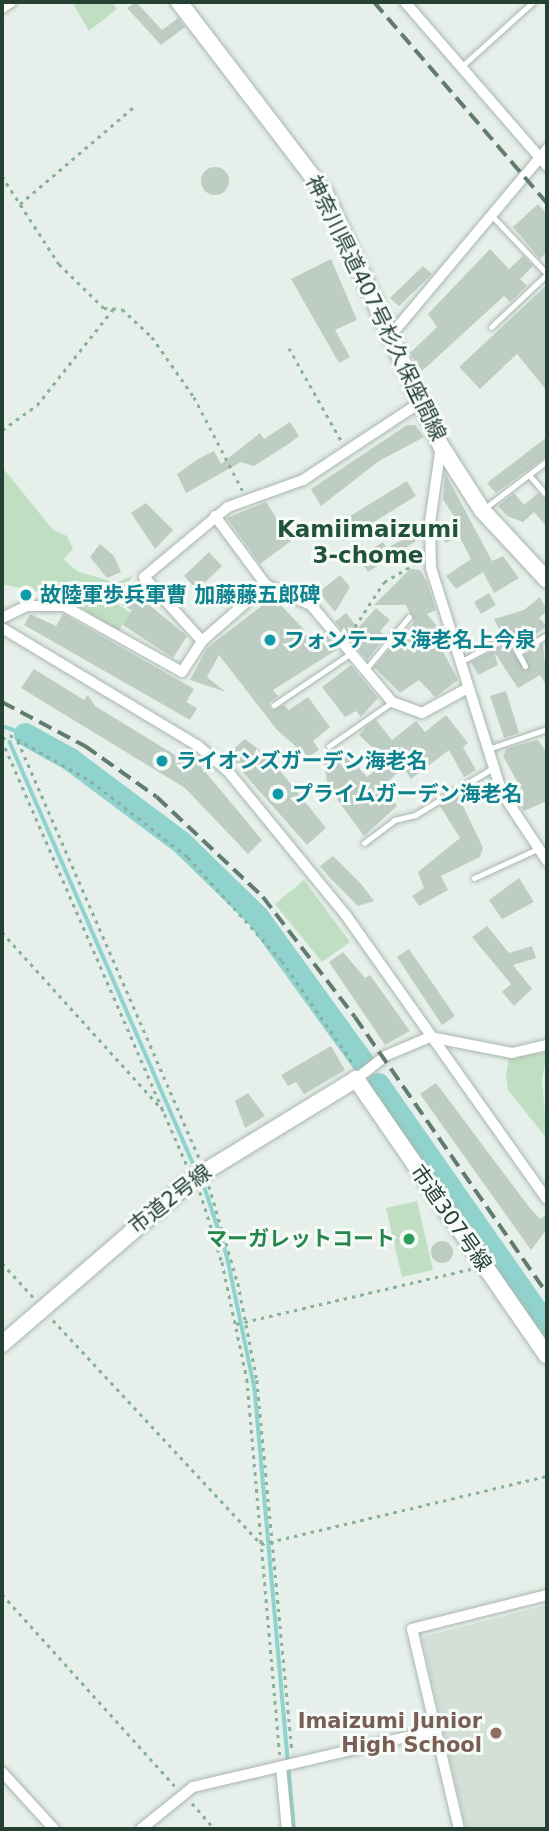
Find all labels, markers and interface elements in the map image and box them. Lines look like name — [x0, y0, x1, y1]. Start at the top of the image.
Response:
street label: 神奈川県道407号杉久保座間線 — [301, 171, 451, 445]
district label: Kamiimaizumi 3-chome — [277, 515, 459, 569]
place label: 故陸軍歩兵軍曹 加藤藤五郎碑 — [40, 582, 320, 608]
marker: 故陸軍歩兵軍曹 加藤藤五郎碑 — [18, 587, 34, 603]
place label: フォンテーヌ海老名上今泉 — [284, 627, 536, 653]
marker: フォンテーヌ海老名上今泉 — [262, 632, 278, 648]
place label: ライオンズガーデン海老名 — [176, 748, 428, 774]
marker: ライオンズガーデン海老名 — [154, 753, 170, 769]
place label: プライムガーデン海老名 — [292, 781, 523, 807]
marker: プライムガーデン海老名 — [270, 786, 286, 802]
street label: 市道2号線 — [124, 1159, 216, 1239]
street label: 市道307号線 — [405, 1160, 497, 1276]
place label: マーガレットコート — [206, 1226, 395, 1252]
marker: マーガレットコート — [401, 1231, 417, 1247]
place label: Imaizumi Junior High School — [298, 1708, 482, 1758]
marker: Imaizumi Junior High School — [488, 1725, 504, 1741]

